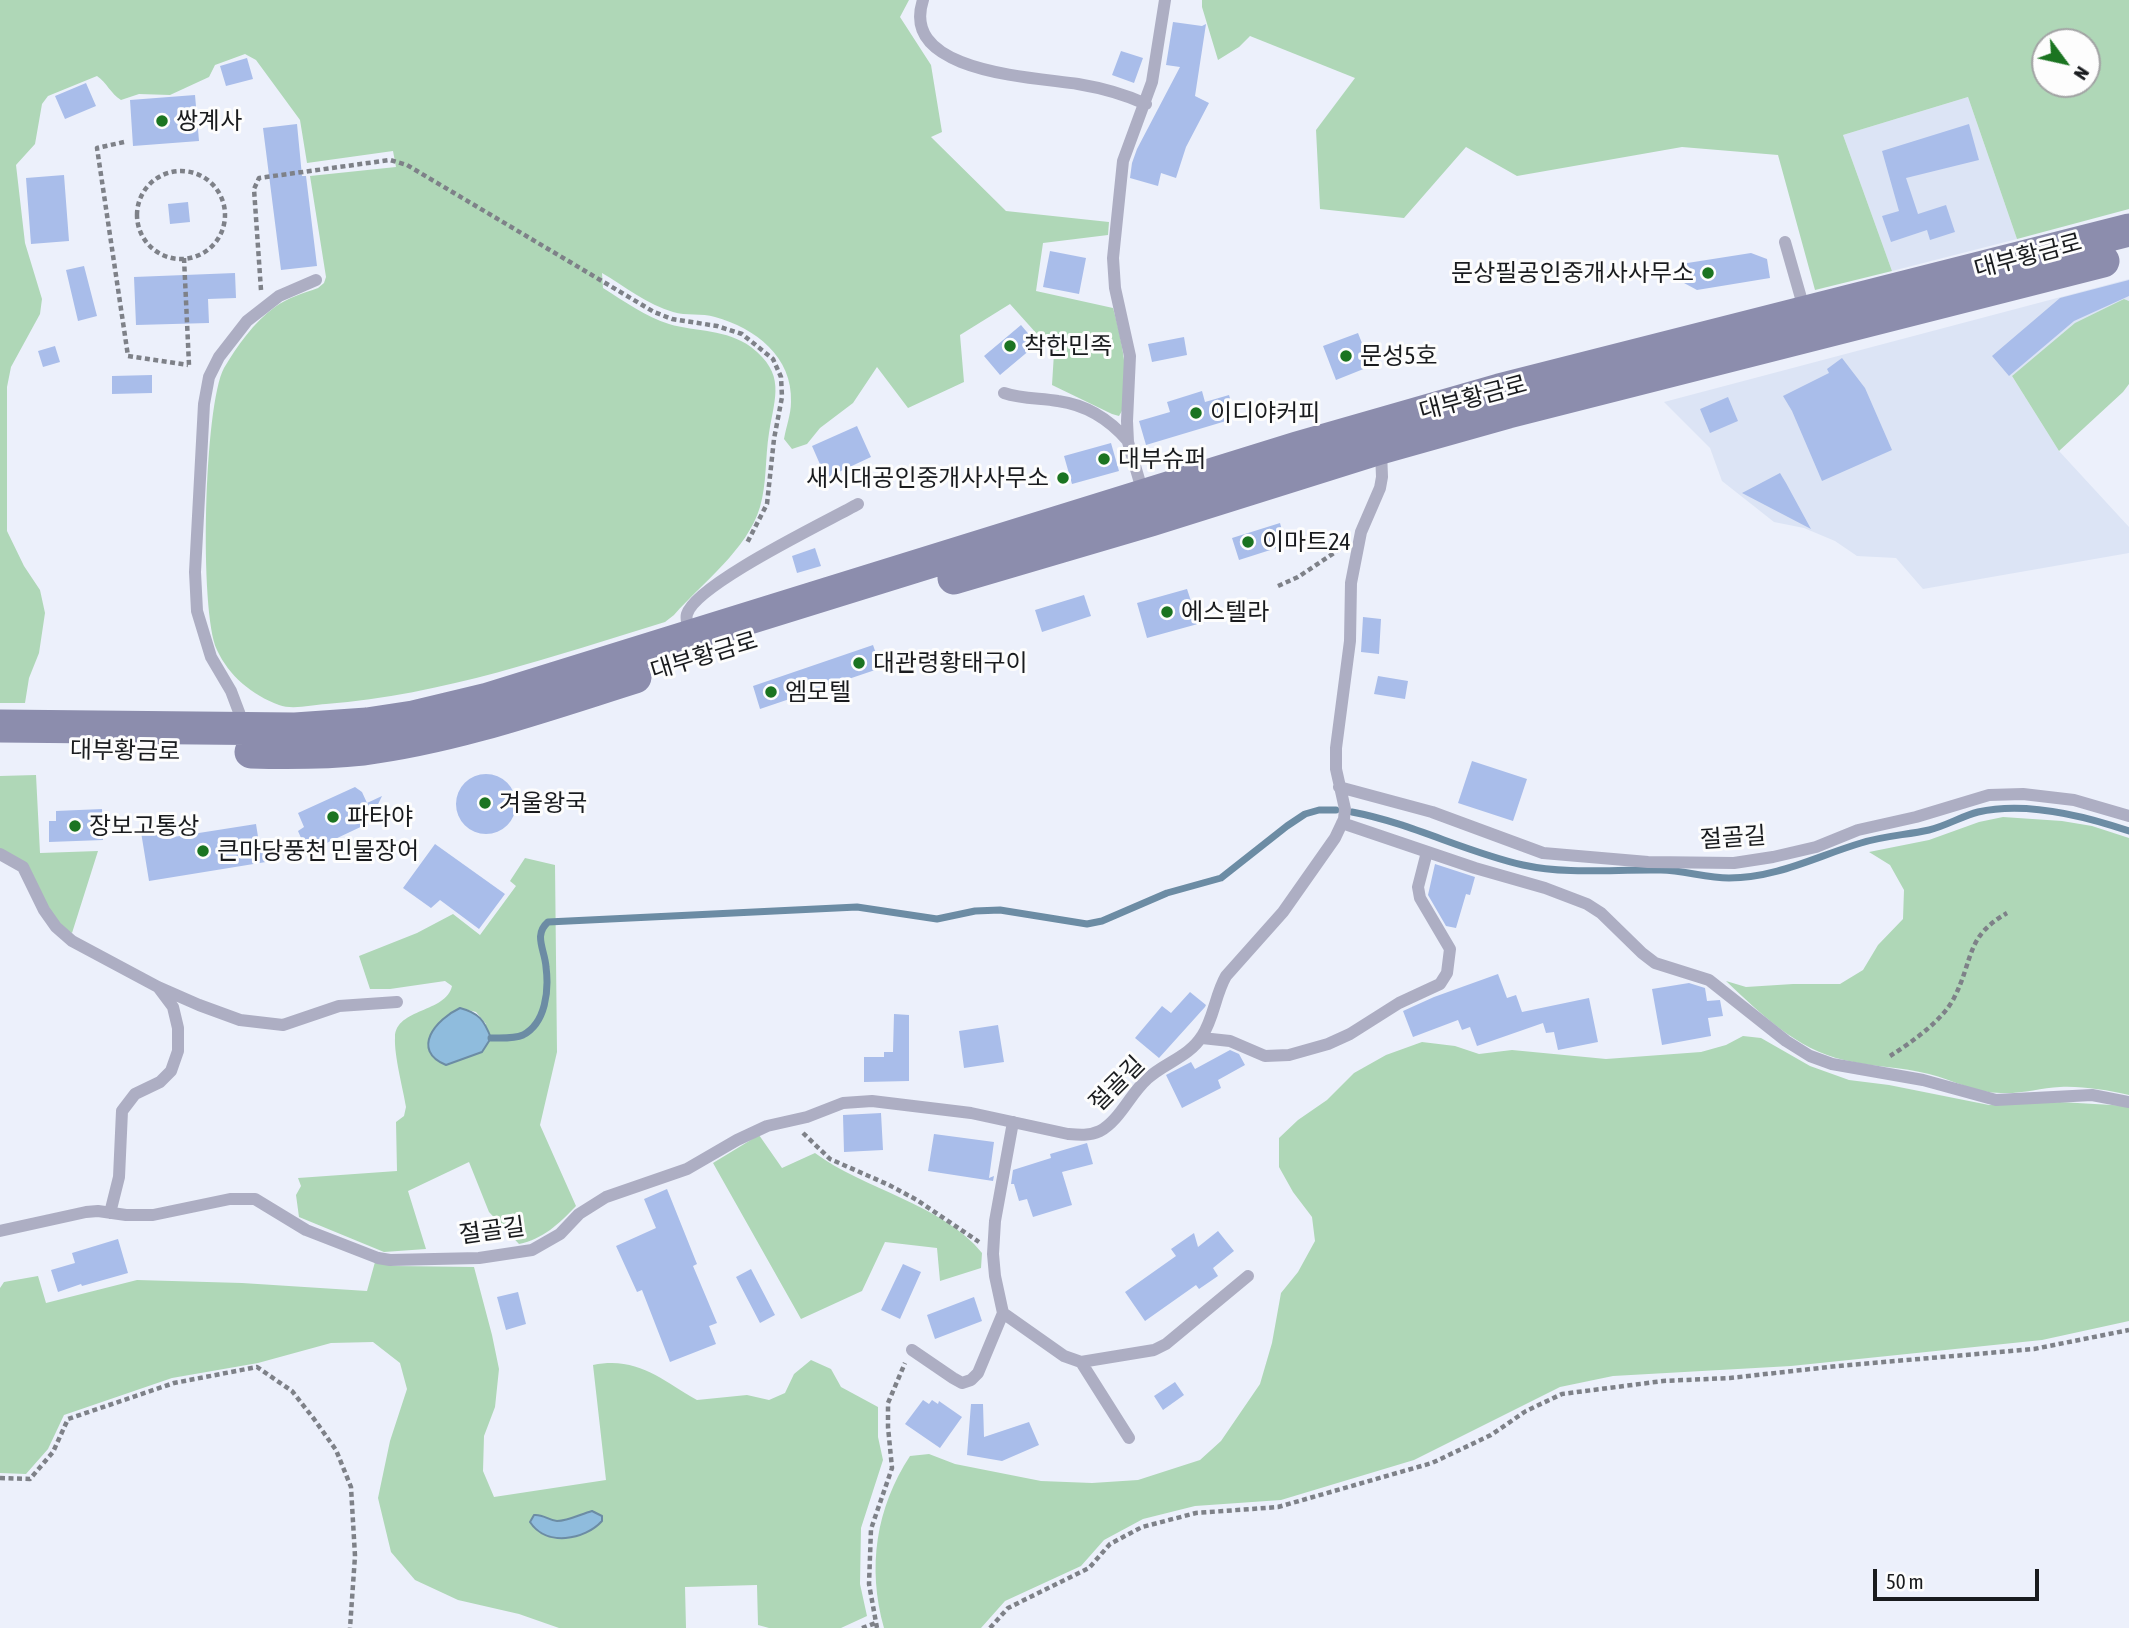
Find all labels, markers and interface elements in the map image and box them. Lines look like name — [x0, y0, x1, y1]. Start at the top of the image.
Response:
north arrow — [2031, 28, 2101, 98]
text: N — [2070, 63, 2094, 84]
place label: 쌍계사 — [176, 107, 242, 135]
marker: 쌍계사 — [154, 113, 170, 129]
street label: 대부황금로 — [1971, 228, 2085, 284]
place label: 문상필공인중개사사무소 — [1451, 259, 1694, 287]
marker: 문상필공인중개사사무소 — [1700, 265, 1716, 281]
place label: 착한민족 — [1024, 332, 1112, 360]
marker: 착한민족 — [1002, 338, 1018, 354]
place label: 문성5호 — [1360, 342, 1438, 370]
marker: 문성5호 — [1338, 348, 1354, 364]
street label: 대부황금로 — [1416, 370, 1530, 426]
place label: 이디야커피 — [1210, 399, 1320, 427]
marker: 이디야커피 — [1188, 405, 1204, 421]
place label: 대부슈퍼 — [1118, 445, 1206, 473]
marker: 대부슈퍼 — [1096, 451, 1112, 467]
place label: 새시대공인중개사사무소 — [806, 464, 1049, 492]
marker: 새시대공인중개사사무소 — [1055, 470, 1071, 486]
place label: 이마트24 — [1262, 528, 1351, 556]
marker: 이마트24 — [1240, 534, 1256, 550]
place label: 에스텔라 — [1181, 598, 1269, 626]
marker: 에스텔라 — [1159, 604, 1175, 620]
street label: 대부황금로 — [647, 626, 761, 686]
place label: 대관령황태구이 — [873, 649, 1028, 677]
marker: 대관령황태구이 — [851, 655, 867, 671]
place label: 엠모텔 — [785, 678, 851, 706]
marker: 엠모텔 — [763, 684, 779, 700]
street label: 대부황금로 — [70, 736, 180, 766]
place label: 겨울왕국 — [499, 789, 587, 817]
marker: 겨울왕국 — [477, 795, 493, 811]
place label: 파타야 — [347, 803, 413, 831]
marker: 파타야 — [325, 809, 341, 825]
place label: 장보고통상 — [89, 812, 199, 840]
marker: 장보고통상 — [67, 818, 83, 834]
street label: 절골길 — [1699, 821, 1767, 855]
place label: 큰마당풍천 민물장어 — [217, 837, 419, 865]
marker: 큰마당풍천 민물장어 — [195, 843, 211, 859]
street label: 절골길 — [1083, 1050, 1151, 1118]
street label: 절골길 — [457, 1212, 527, 1250]
scale bar — [1877, 1554, 2043, 1598]
text: 50 m — [1886, 1569, 1924, 1593]

